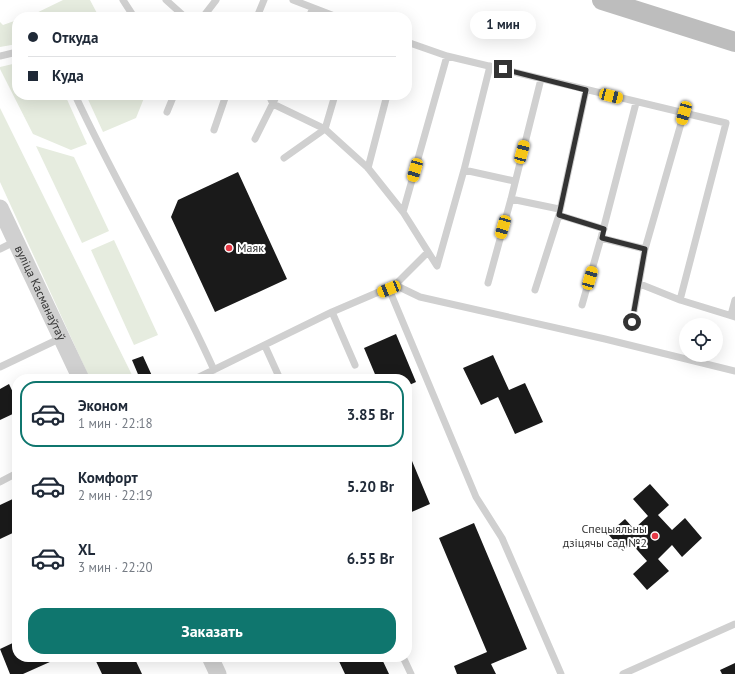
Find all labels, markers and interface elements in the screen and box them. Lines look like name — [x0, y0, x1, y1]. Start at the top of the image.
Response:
callout: 1 мин — [470, 11, 536, 39]
text: 1 мин — [486, 16, 520, 33]
text: Откуда — [52, 28, 98, 47]
route end — [494, 60, 512, 78]
text: Куда — [52, 66, 84, 85]
car — [598, 87, 624, 105]
car — [675, 100, 693, 126]
car — [513, 139, 531, 165]
car — [406, 157, 424, 183]
car — [494, 214, 512, 240]
place label: Маяк — [237, 240, 264, 255]
street label: вуліца Касманаўтаў — [12, 243, 70, 343]
marker: Маяк — [224, 243, 234, 253]
car — [581, 265, 599, 291]
car — [376, 279, 402, 299]
route start — [623, 313, 641, 331]
map controls — [679, 318, 723, 362]
button: locate — [679, 318, 723, 362]
icon: car — [30, 396, 66, 432]
text: Эконом — [78, 396, 128, 415]
text: 3.85 Br — [347, 405, 394, 424]
text: 1 мин · 22:18 — [78, 415, 153, 432]
icon: car — [30, 468, 66, 504]
text: Комфорт — [78, 468, 138, 487]
text: 5.20 Br — [347, 477, 394, 496]
text: 2 мин · 22:19 — [78, 487, 153, 504]
place label: Спецыяльны дзіцячы сад №2 — [563, 521, 647, 550]
marker: Спецыяльны дзіцячы сад №2 — [650, 531, 660, 541]
icon: car — [30, 540, 66, 576]
text: XL — [78, 540, 95, 559]
text: 6.55 Br — [347, 549, 394, 568]
text: 3 мин · 22:20 — [78, 559, 153, 576]
button: Заказать — [28, 608, 396, 654]

